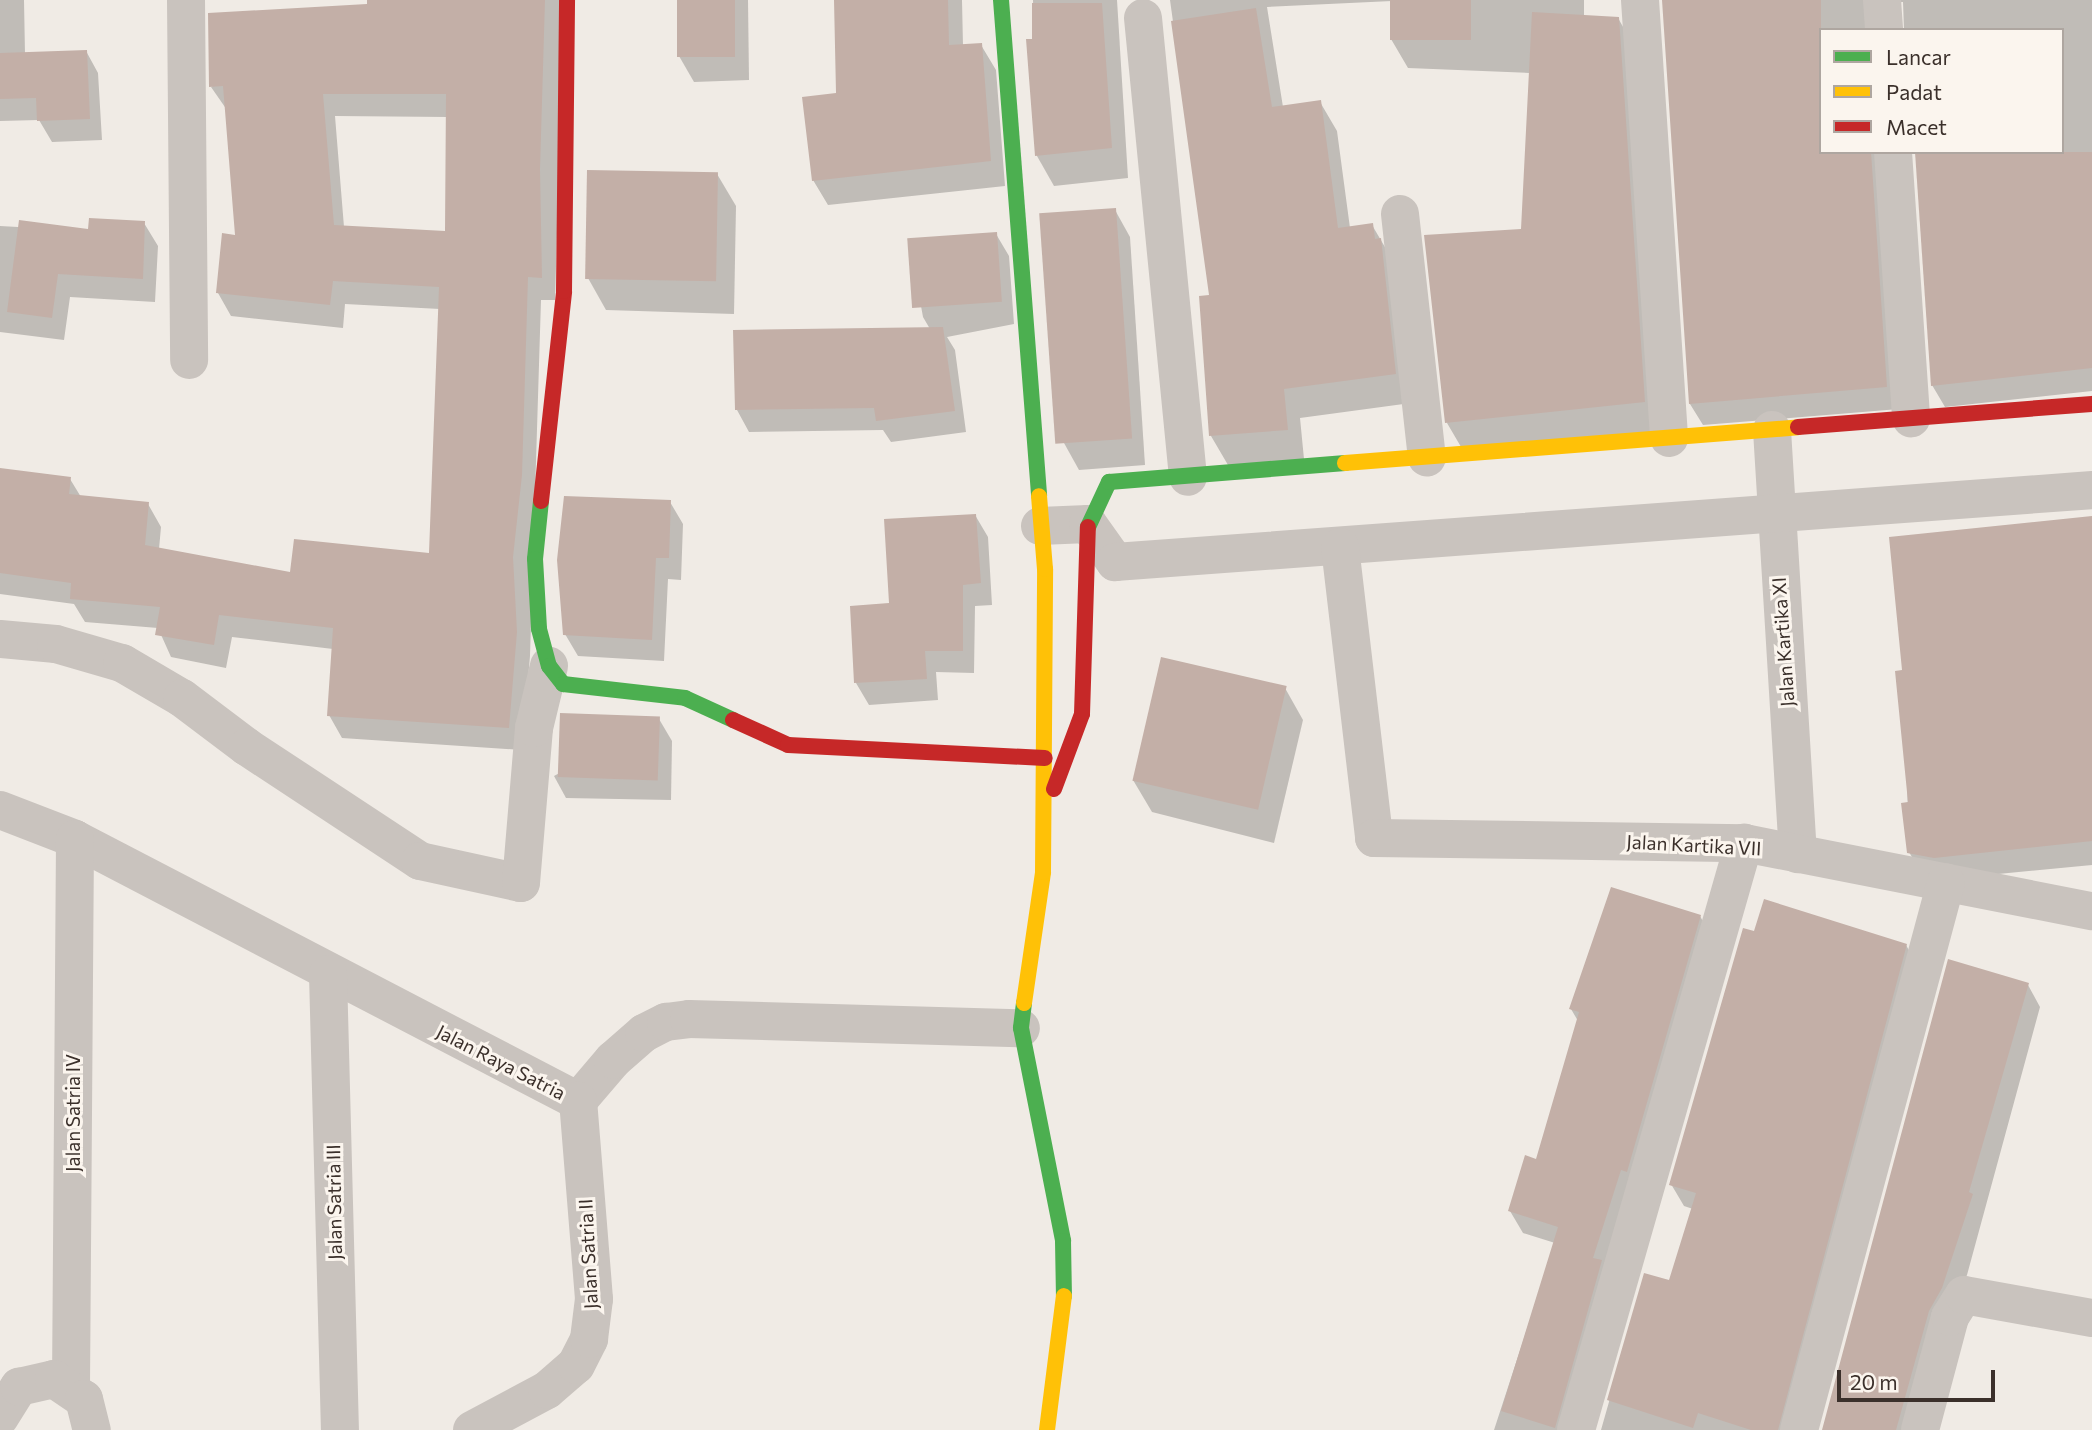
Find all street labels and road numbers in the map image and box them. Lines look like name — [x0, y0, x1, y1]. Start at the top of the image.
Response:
street label: Jalan Kartika XI — [1767, 576, 1799, 708]
street label: Jalan Kartika VII — [1626, 830, 1762, 860]
street label: Jalan Raya Satria — [433, 1020, 569, 1104]
street label: Jalan Satria IV — [62, 1054, 84, 1172]
street label: Jalan Satria III — [322, 1144, 346, 1260]
street label: Jalan Satria II — [574, 1198, 602, 1310]

